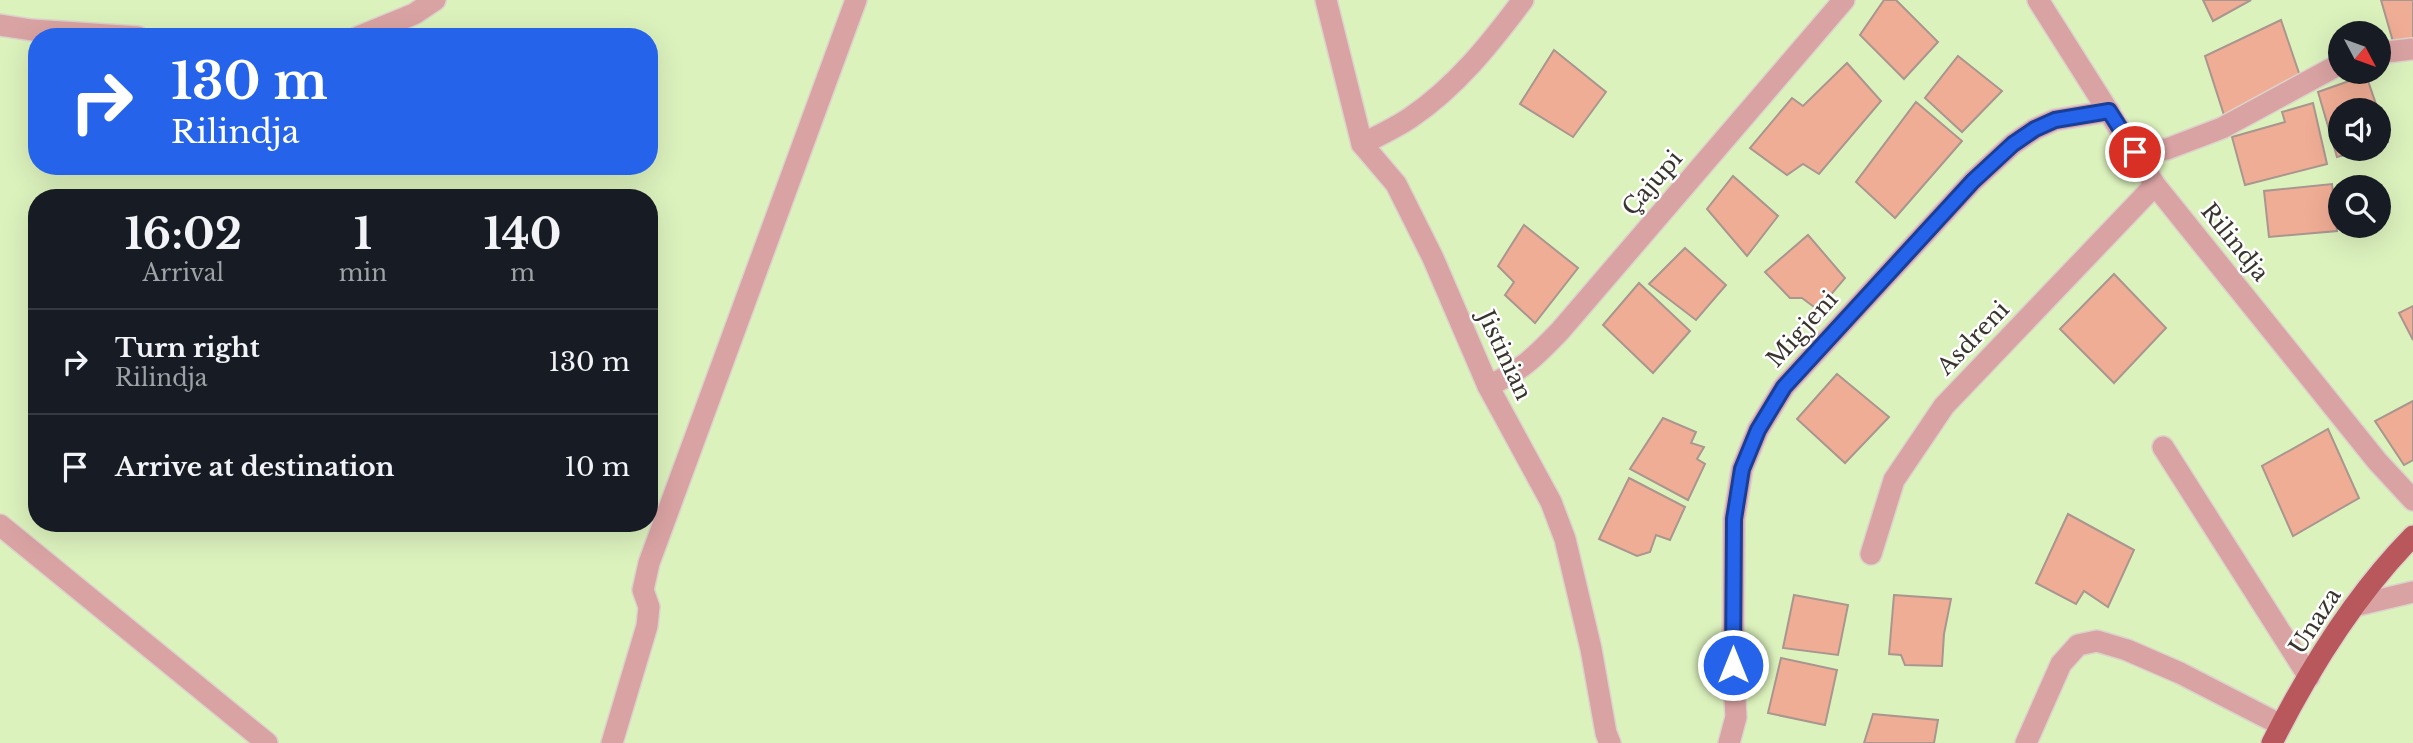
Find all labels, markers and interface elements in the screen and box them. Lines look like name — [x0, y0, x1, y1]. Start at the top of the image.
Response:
north arrow — [2328, 21, 2390, 84]
map controls — [2328, 21, 2391, 238]
text: 130 m — [171, 51, 328, 112]
icon: right — [56, 56, 147, 147]
button: sound — [2328, 98, 2391, 161]
text: Rilindja — [171, 112, 300, 152]
pin — [2105, 122, 2165, 182]
icon: arrive — [2116, 133, 2154, 171]
street label: Çajupi — [1616, 145, 1688, 221]
button: search — [2328, 175, 2391, 238]
street label: Rilindja — [2195, 197, 2275, 287]
text: 16:02 — [125, 208, 242, 260]
text: 1 — [354, 208, 372, 260]
text: 140 — [484, 208, 561, 260]
text: Arrival — [143, 259, 224, 287]
text: min — [339, 259, 387, 287]
text: m — [510, 259, 535, 287]
street label: Migjeni — [1761, 285, 1844, 373]
street label: Asdreni — [1931, 295, 2015, 381]
street label: Jistinian — [1471, 303, 1538, 405]
text: Turn right — [115, 332, 260, 364]
icon: right — [56, 343, 94, 381]
text: 130 m — [548, 346, 630, 378]
text: Rilindja — [115, 364, 207, 392]
icon: arrive — [56, 448, 94, 486]
text: Arrive at destination — [115, 451, 395, 483]
text: 10 m — [564, 451, 630, 483]
street label: Unaza — [2283, 582, 2347, 659]
position arrow — [1696, 628, 1770, 702]

